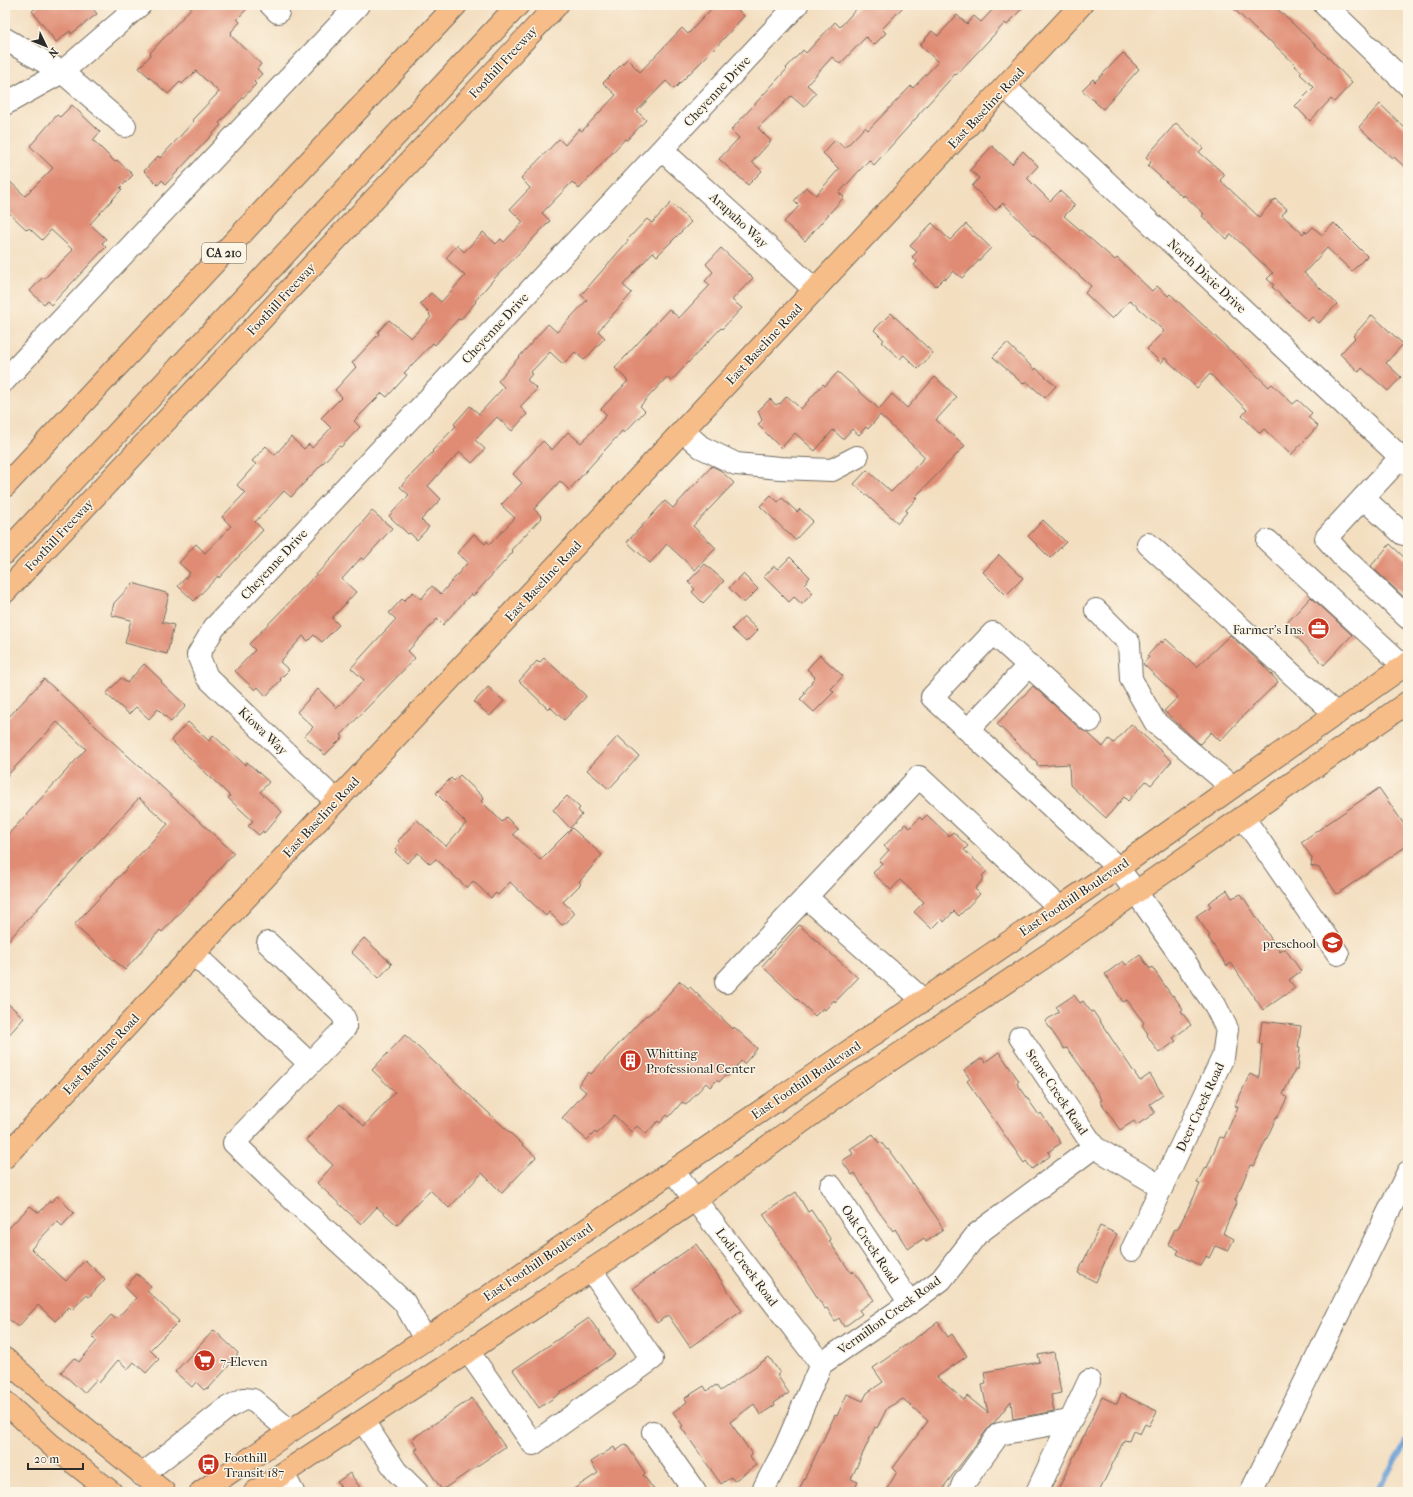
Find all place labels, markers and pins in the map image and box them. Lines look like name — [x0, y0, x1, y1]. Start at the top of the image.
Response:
office icon: Farmer's Ins. — [1306, 616, 1332, 642]
place label: Farmer's Ins. — [1233, 622, 1304, 637]
school or university icon: preschool — [1319, 930, 1345, 956]
place label: preschool — [1262, 936, 1316, 951]
place label: Whitting Professional Center — [645, 1046, 756, 1076]
building icon: Whitting Professional Center — [618, 1047, 644, 1073]
supermarket icon: 7-Eleven — [191, 1348, 217, 1374]
place label: 7-Eleven — [220, 1354, 268, 1369]
place label: Foothill Transit 187 — [224, 1450, 284, 1480]
bus stop icon: Foothill Transit 187 — [195, 1451, 221, 1477]

